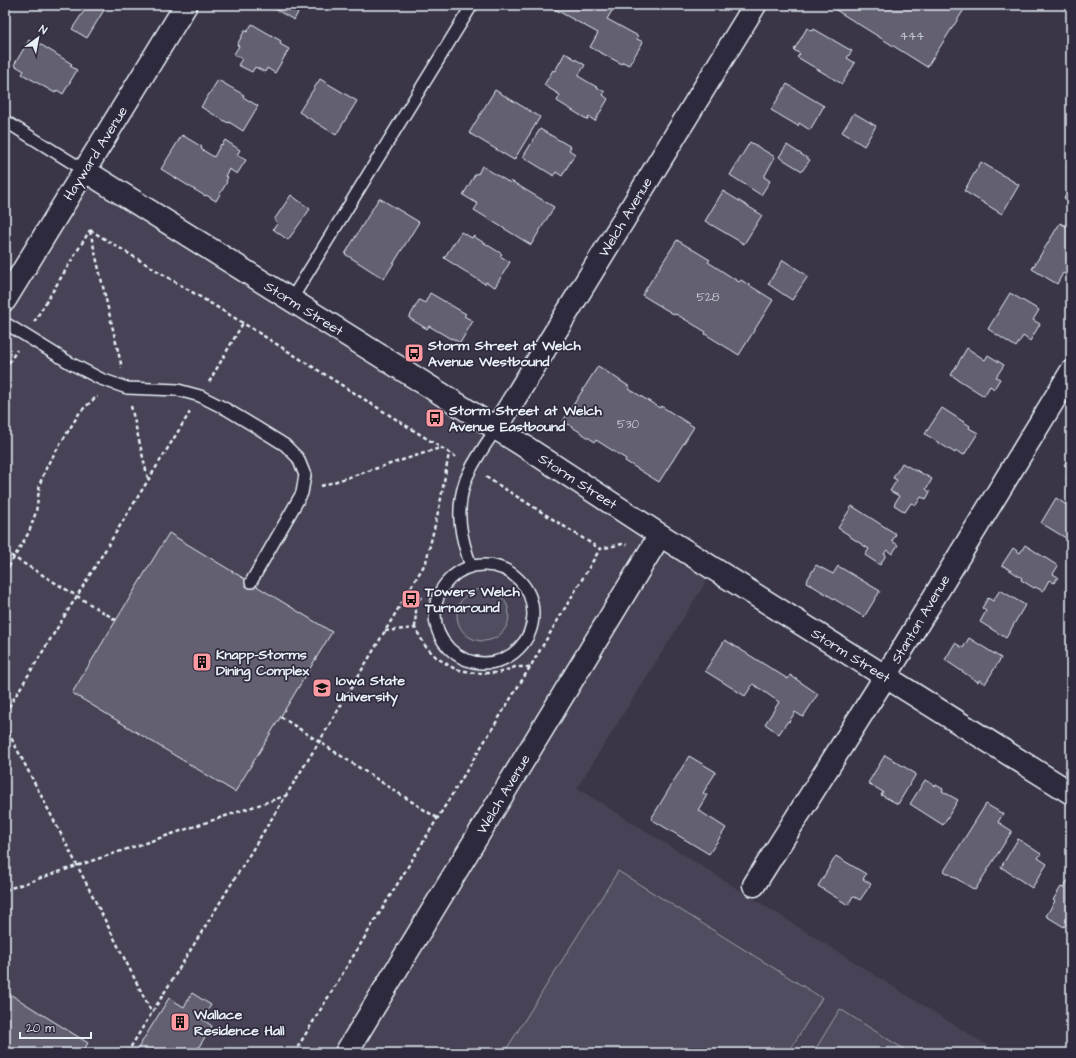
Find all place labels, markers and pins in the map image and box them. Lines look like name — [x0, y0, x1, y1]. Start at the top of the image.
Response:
place label: Storm Street at Welch Avenue Westbound — [427, 336, 582, 372]
bus stop icon: Storm Street at Welch Avenue Westbound — [403, 342, 425, 364]
place label: Storm Street at Welch Avenue Eastbound — [448, 401, 603, 437]
bus stop icon: Storm Street at Welch Avenue Eastbound — [424, 407, 446, 429]
place label: Towers Welch Turnaround — [424, 582, 521, 618]
bus stop icon: Towers Welch Turnaround — [400, 588, 422, 610]
place label: Knapp-Storms Dining Complex — [216, 645, 309, 682]
building icon: Knapp-Storms Dining Complex — [191, 651, 213, 673]
place label: Iowa State University — [336, 671, 405, 707]
school or university icon: Iowa State University — [311, 677, 333, 699]
place label: Wallace Residence Hall — [193, 1005, 285, 1041]
building icon: Wallace Residence Hall — [169, 1011, 191, 1033]

